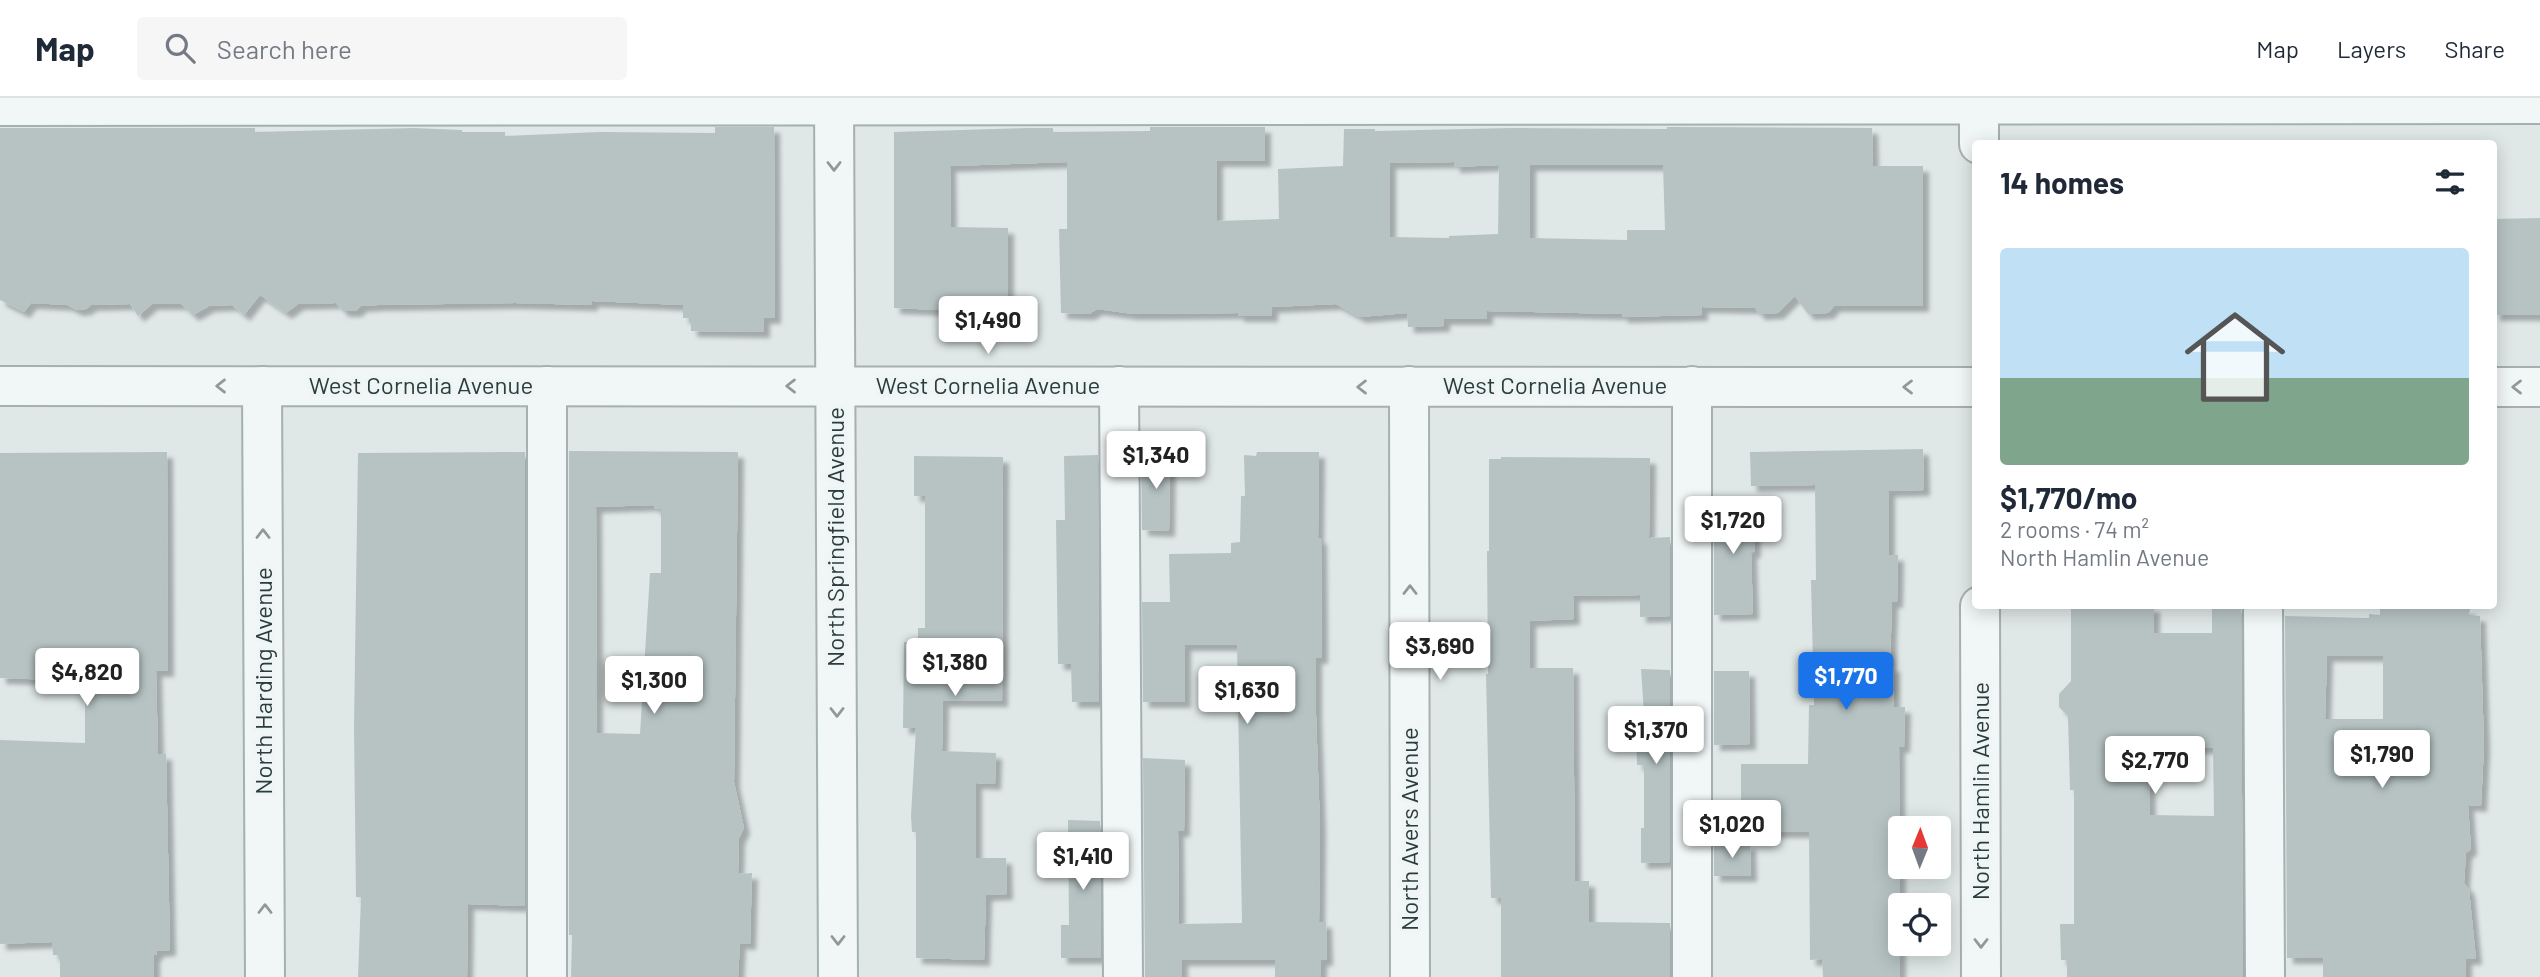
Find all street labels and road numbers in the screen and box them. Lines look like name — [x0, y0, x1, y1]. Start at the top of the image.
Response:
street label: West Cornelia Avenue — [309, 370, 533, 399]
street label: West Cornelia Avenue — [876, 370, 1100, 399]
street label: West Cornelia Avenue — [1443, 370, 1667, 399]
street label: North Springfield Avenue — [820, 407, 849, 667]
street label: North Harding Avenue — [248, 567, 277, 795]
street label: North Hamlin Avenue — [1965, 682, 1994, 900]
street label: North Avers Avenue — [1394, 727, 1423, 931]

